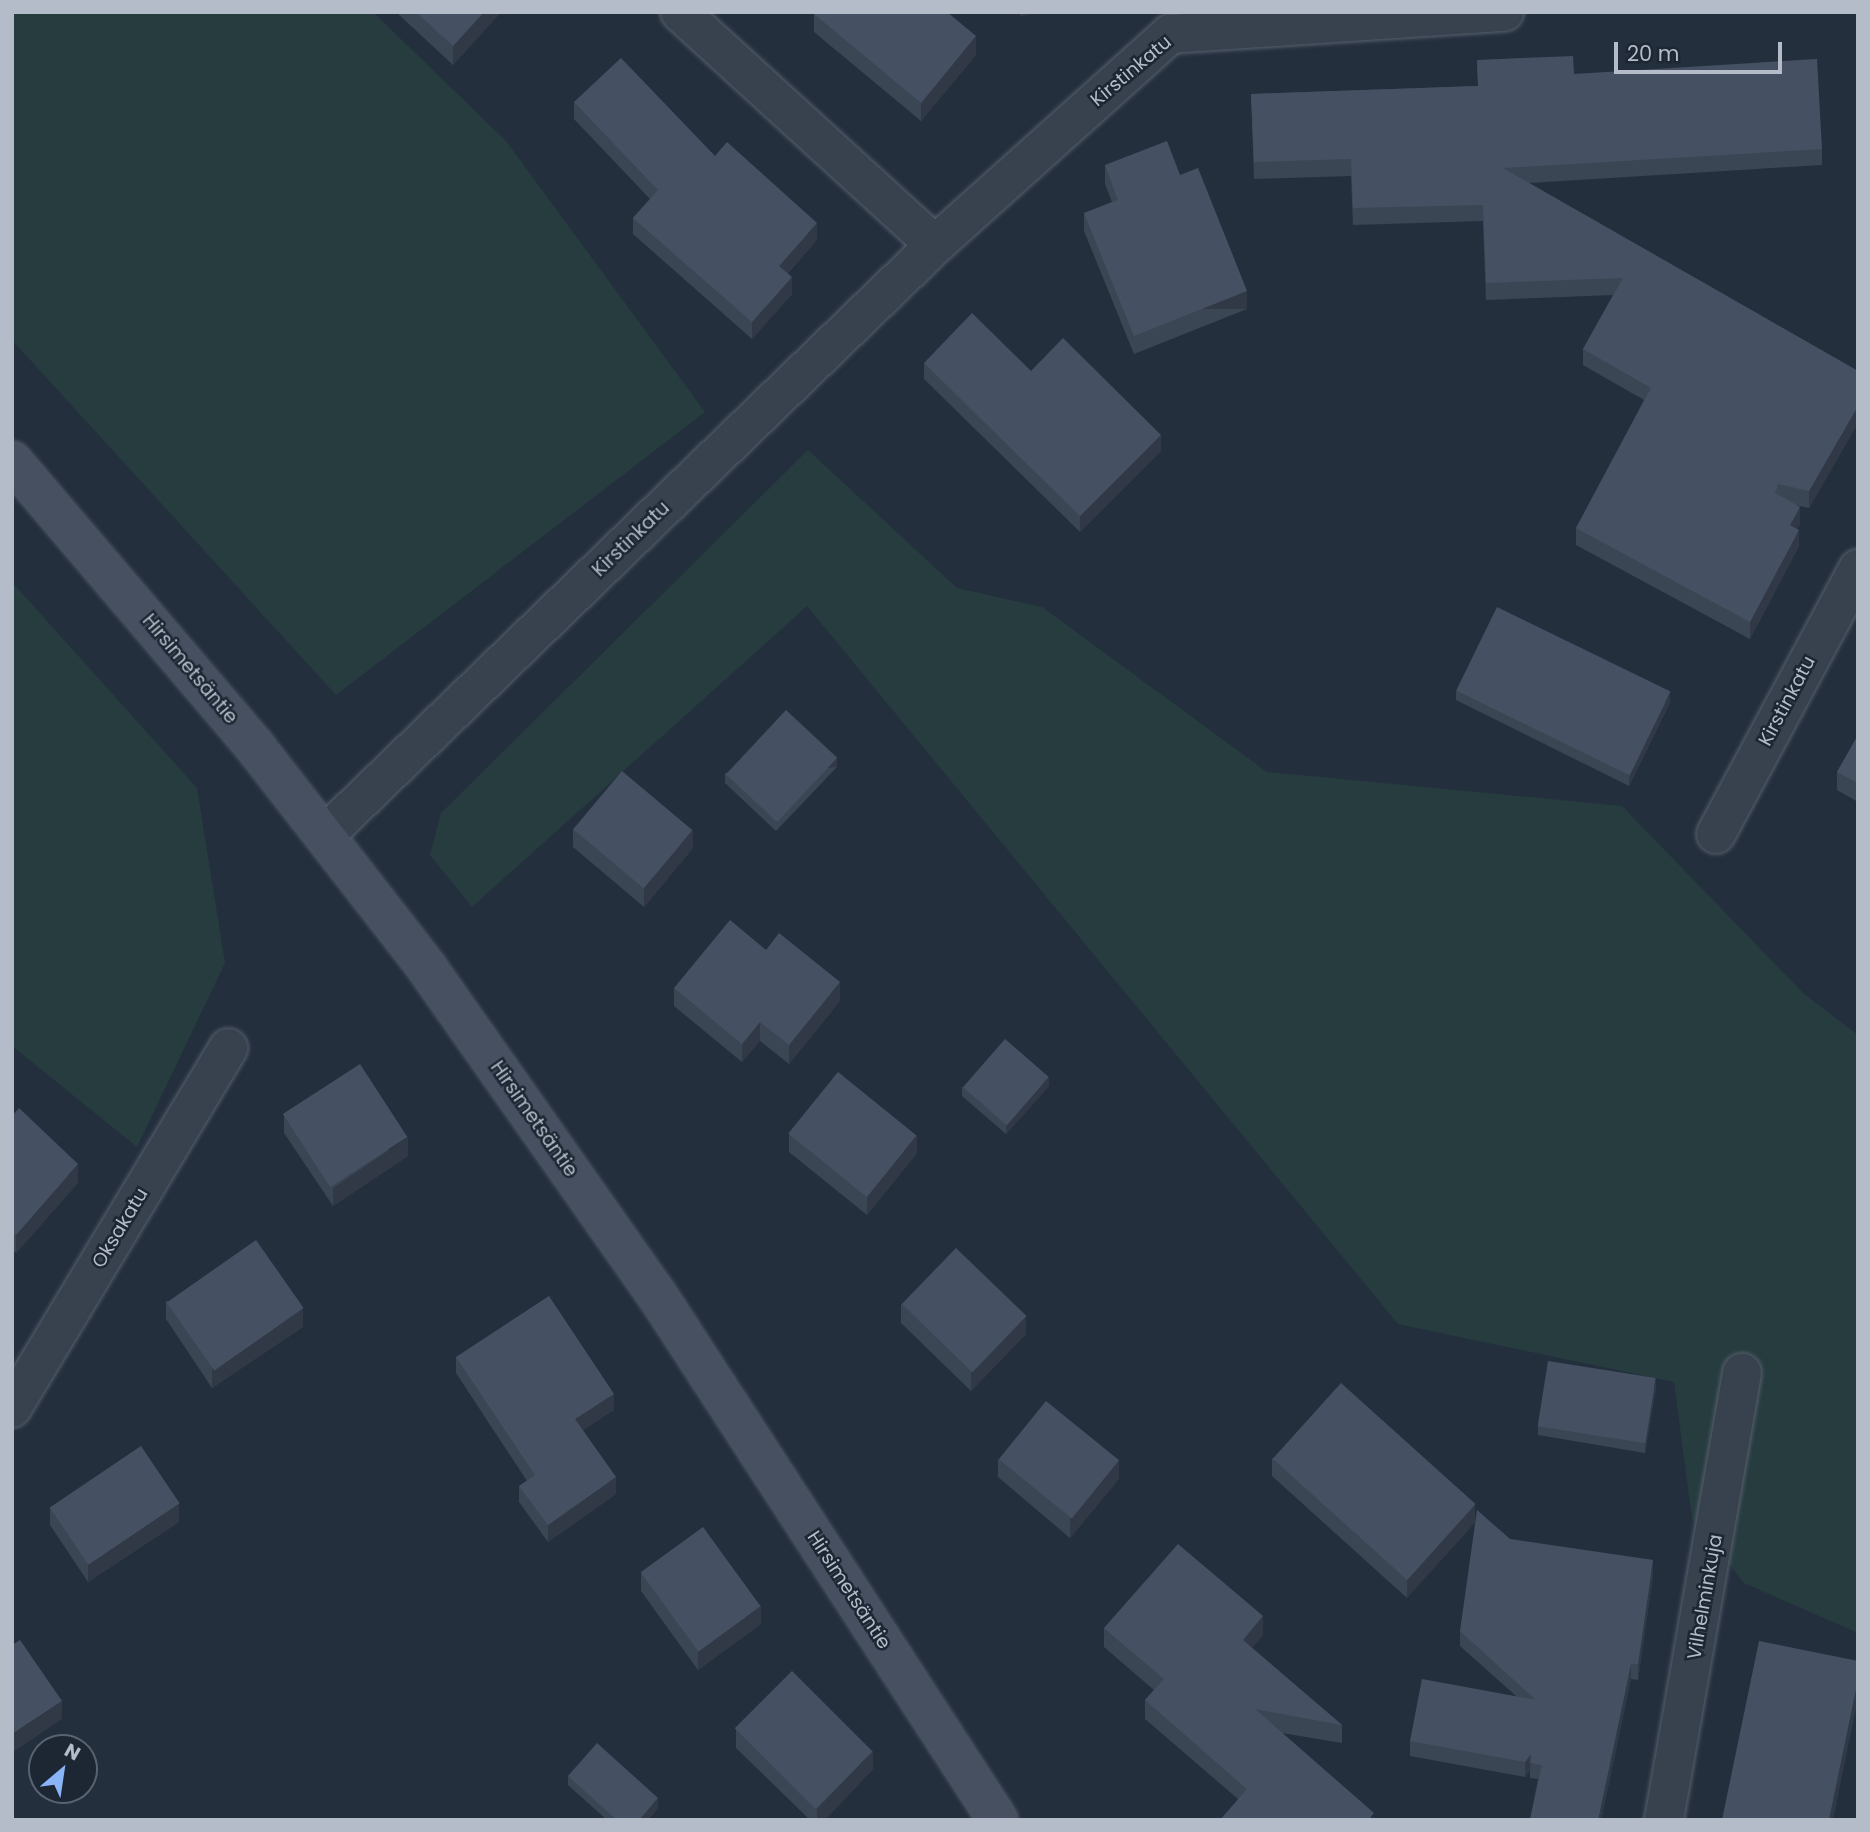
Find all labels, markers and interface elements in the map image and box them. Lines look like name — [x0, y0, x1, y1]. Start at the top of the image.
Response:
scale bar — [1618, 28, 1786, 72]
street label: Kirstinkatu — [1086, 31, 1176, 111]
text: 20 m — [1627, 39, 1680, 68]
street label: Kirstinkatu — [588, 497, 674, 581]
street label: Hirsimetsäntie — [138, 610, 242, 728]
street label: Kirstinkatu — [1754, 652, 1820, 750]
street label: Hirsimetsäntie — [486, 1057, 582, 1181]
street label: Oksakatu — [87, 1184, 153, 1272]
street label: Hirsimetsäntie — [802, 1527, 896, 1653]
street label: Vilhelminkuja — [1683, 1533, 1727, 1661]
north arrow — [28, 1734, 98, 1804]
text: N — [60, 1737, 85, 1767]

